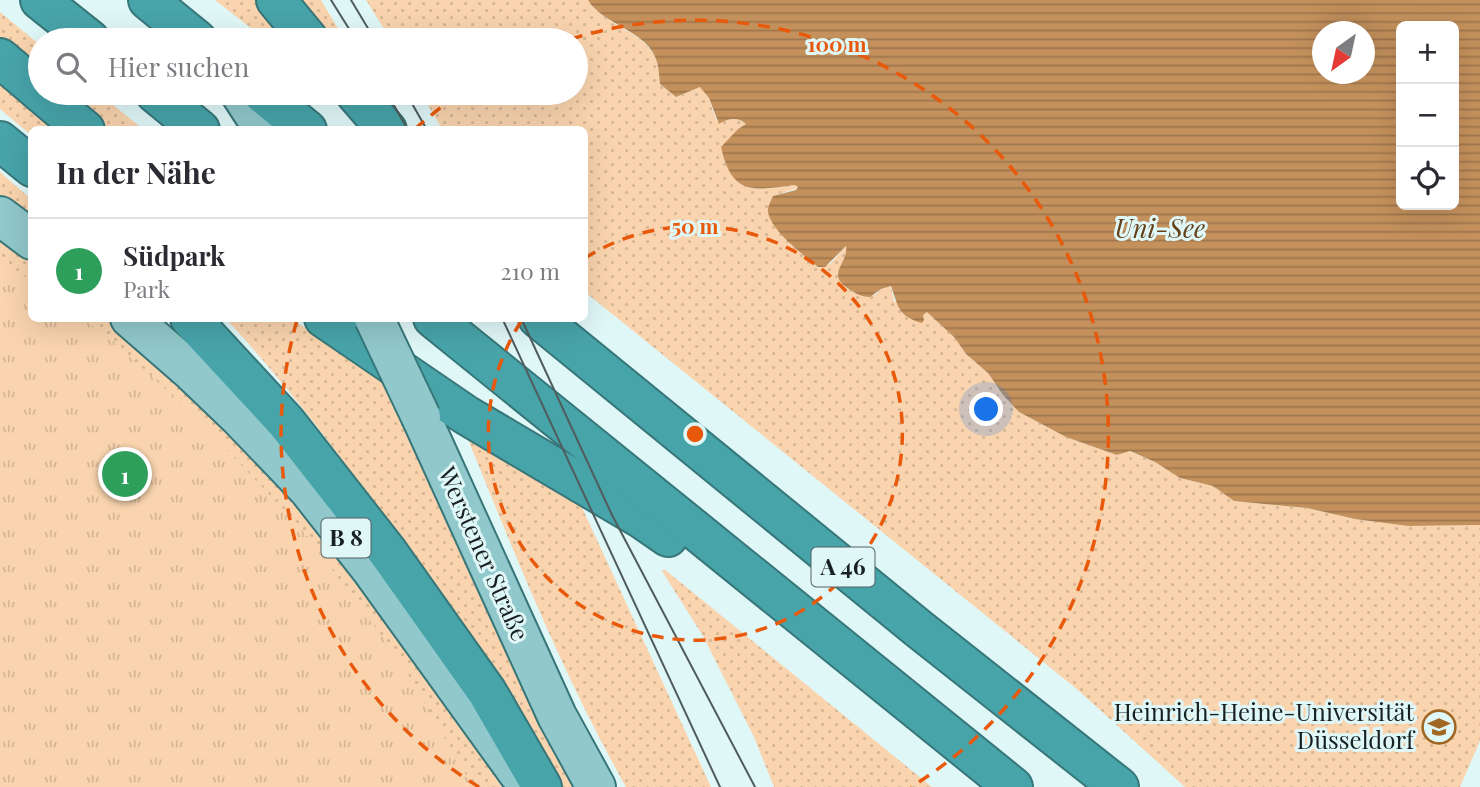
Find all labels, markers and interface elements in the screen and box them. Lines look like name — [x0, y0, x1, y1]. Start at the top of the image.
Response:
north arrow — [1312, 21, 1375, 84]
map controls — [1396, 21, 1459, 210]
button: + — [1396, 21, 1459, 84]
search box — [28, 28, 588, 105]
text: 100 m — [807, 29, 867, 57]
icon: search — [52, 48, 90, 86]
text: Hier suchen — [108, 49, 249, 84]
button: − — [1396, 84, 1459, 147]
button: locate — [1396, 147, 1459, 210]
text: In der Nähe — [56, 152, 216, 192]
water label: Uni-See — [1115, 210, 1205, 245]
text: 50 m — [671, 211, 719, 239]
text: Südpark — [123, 238, 225, 273]
text: 1 — [75, 255, 83, 286]
text: 210 m — [501, 255, 560, 286]
text: Park — [123, 273, 170, 304]
your location — [969, 392, 1003, 426]
centre of rings — [683, 422, 707, 446]
pin: 1 — [102, 448, 148, 500]
street label: Werstener Straße — [432, 460, 538, 645]
road number: B 8 — [322, 518, 370, 558]
road number: A 46 — [812, 548, 874, 586]
place label: Heinrich-Heine-Universität Düsseldorf — [1114, 695, 1416, 755]
school or university icon: Heinrich-Heine-Universität Düsseldorf — [1420, 708, 1458, 746]

